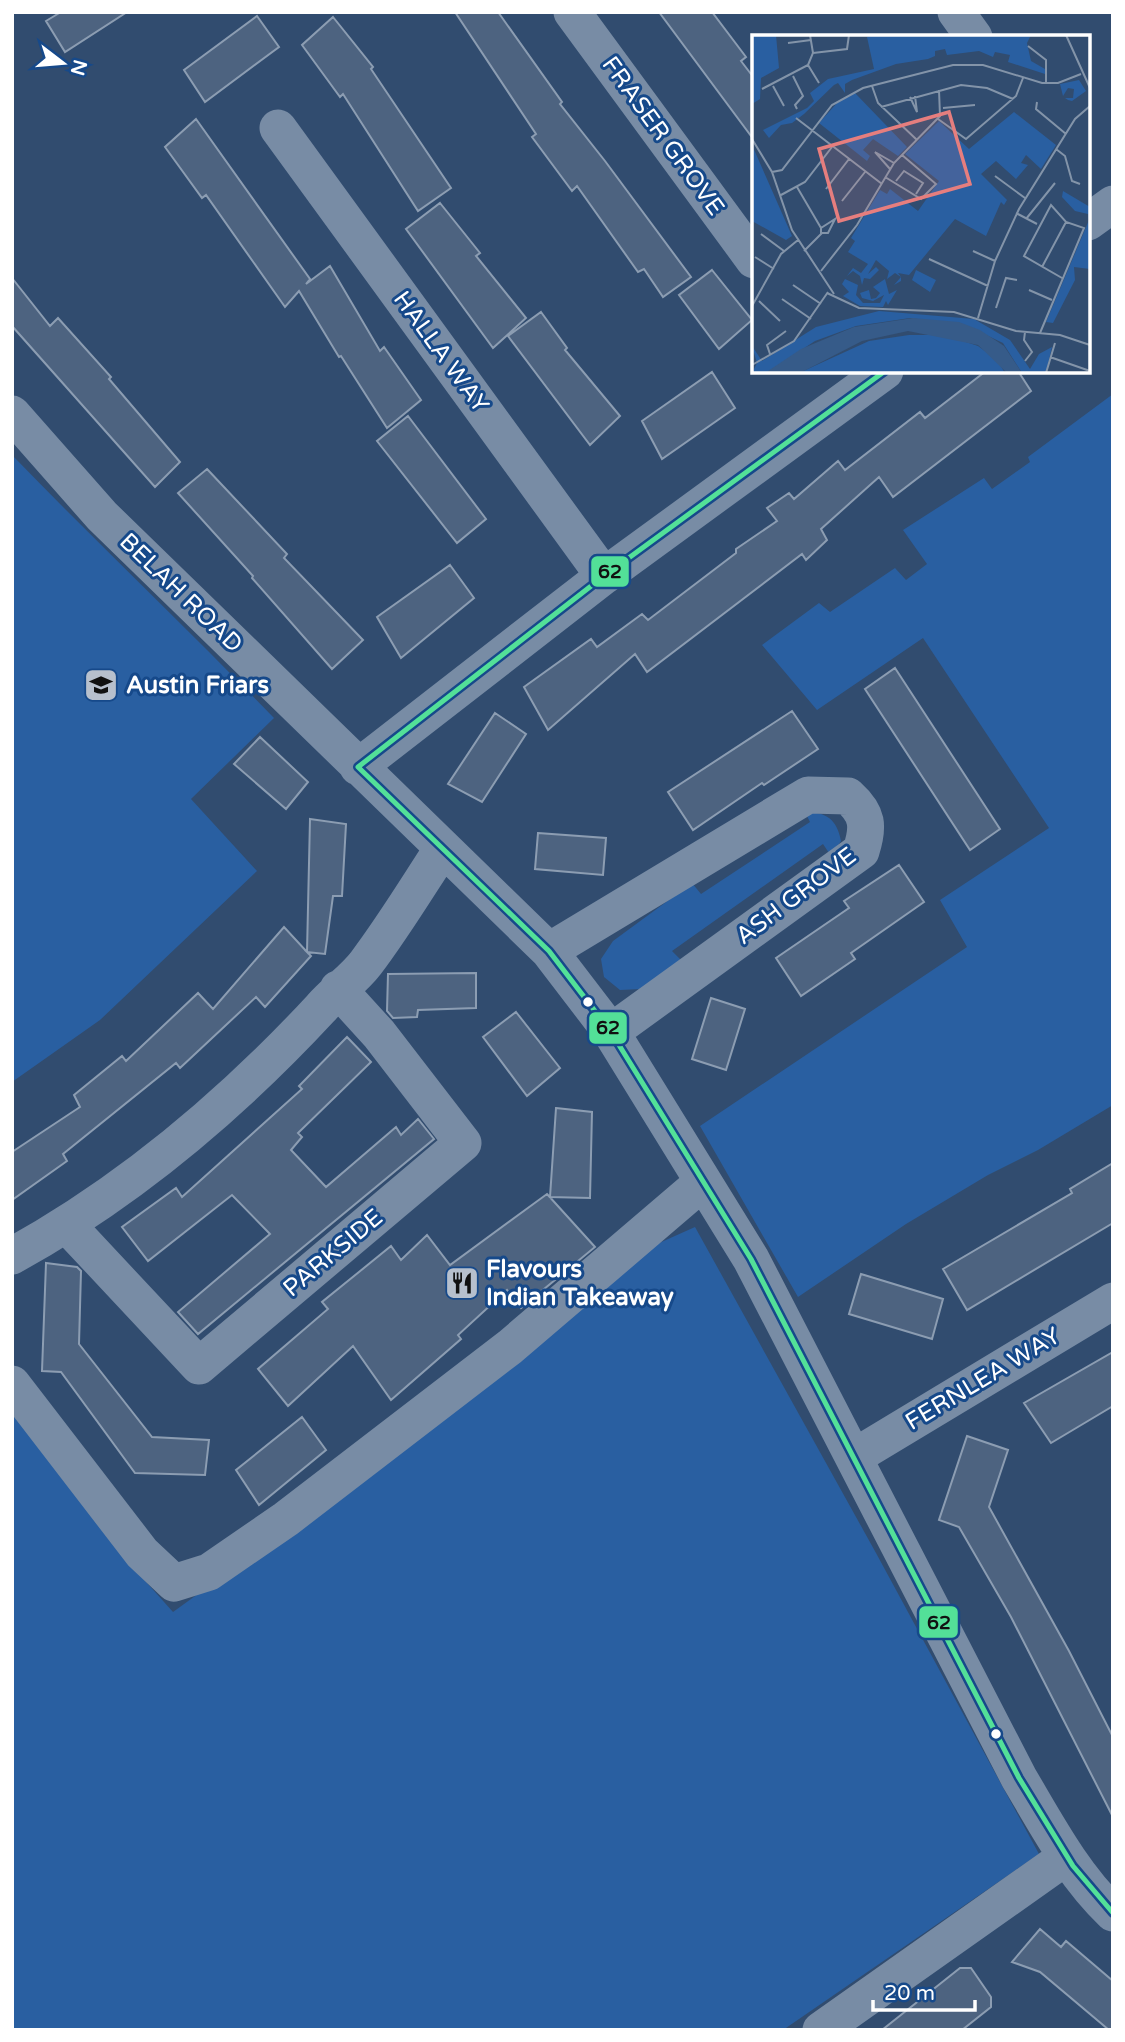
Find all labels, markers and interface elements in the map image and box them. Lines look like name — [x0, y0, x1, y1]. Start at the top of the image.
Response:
north arrow — [28, 28, 98, 98]
inset map — [752, 35, 1090, 373]
street label: FRASER GROVE — [596, 51, 730, 221]
text: N — [66, 57, 91, 78]
street label: HALLA WAY — [387, 285, 495, 419]
street label: BELAH ROAD — [113, 527, 249, 659]
line badge: 62 — [590, 555, 630, 588]
text: 62 — [598, 561, 622, 583]
school or university icon: Austin Friars — [82, 666, 120, 704]
place label: Austin Friars — [126, 671, 269, 700]
street label: ASH GROVE — [730, 841, 862, 951]
unlabelled marker — [581, 995, 595, 1009]
line badge: 62 — [588, 1011, 628, 1045]
text: 62 — [596, 1017, 620, 1039]
street label: PARKSIDE — [277, 1203, 389, 1303]
place label: Flavours Indian Takeaway — [486, 1255, 674, 1312]
restaurant icon: Flavours Indian Takeaway — [443, 1264, 481, 1302]
street label: FERNLEA WAY — [900, 1321, 1066, 1437]
line badge: 62 — [918, 1605, 959, 1639]
text: 62 — [927, 1612, 951, 1634]
unlabelled marker — [989, 1727, 1003, 1741]
scale bar — [873, 1968, 974, 2012]
text: 20 m — [884, 1981, 935, 2006]

